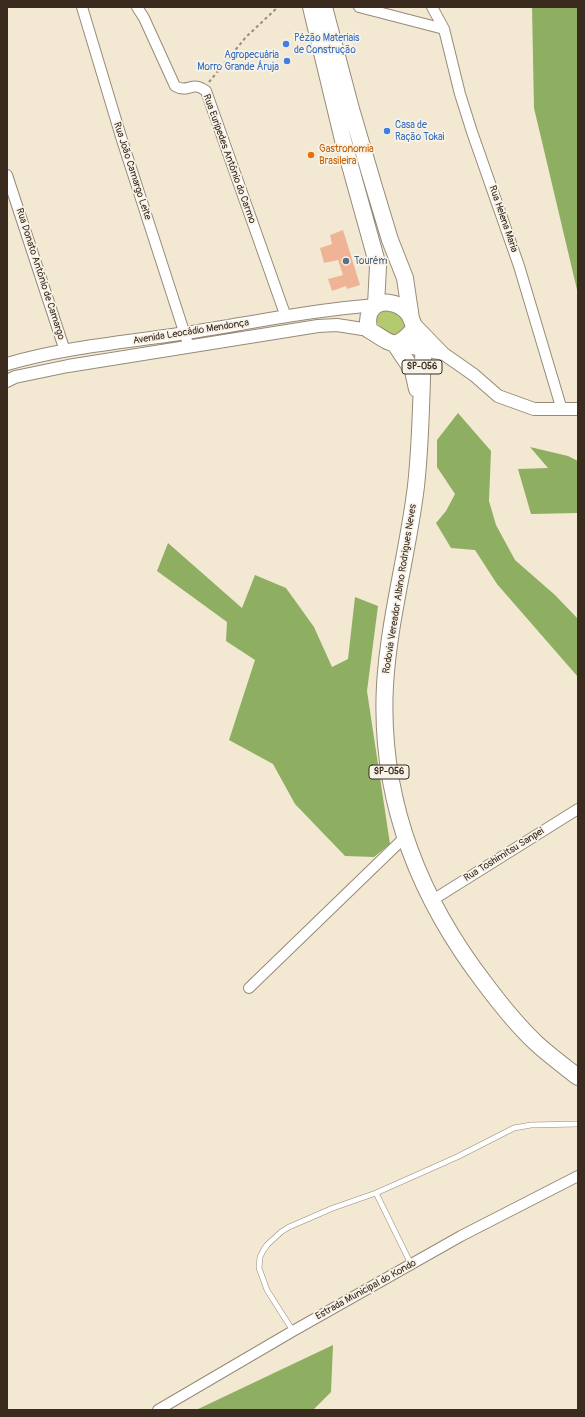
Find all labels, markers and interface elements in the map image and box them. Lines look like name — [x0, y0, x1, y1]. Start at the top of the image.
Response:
place label: Pézão Materiais de Construção — [294, 32, 360, 56]
marker: Pézão Materiais de Construção — [281, 39, 291, 49]
place label: Agropecuária Morro Grande Áruja — [197, 49, 279, 72]
marker: Agropecuária Morro Grande Áruja — [282, 56, 292, 66]
street label: Rua Euripedes Antônio do Carmo — [200, 93, 258, 225]
place label: Casa de Ração Tokai — [395, 119, 444, 142]
street label: Rua João Camargo Leite — [110, 120, 154, 222]
marker: Casa de Ração Tokai — [382, 126, 392, 136]
place label: Gastronomia Brasileira — [319, 143, 374, 166]
marker: Gastronomia Brasileira — [306, 150, 316, 160]
street label: Rua Helena Maria — [486, 184, 520, 254]
street label: Rua Donato Antônio de Camargo — [13, 207, 67, 341]
place label: Tourém — [354, 255, 387, 267]
marker: Tourém — [341, 256, 351, 266]
street label: Avenida Leocádio Mendonça — [132, 317, 250, 347]
road number: SP-056 — [402, 360, 442, 374]
street label: Rodovia Vereador Albino Rodrigues Neves — [381, 503, 419, 675]
road number: SP-056 — [369, 765, 409, 779]
street label: Rua Toshimitsu Sanpei — [462, 825, 546, 885]
street label: Estrada Municipal do Kondo — [314, 1257, 418, 1323]

